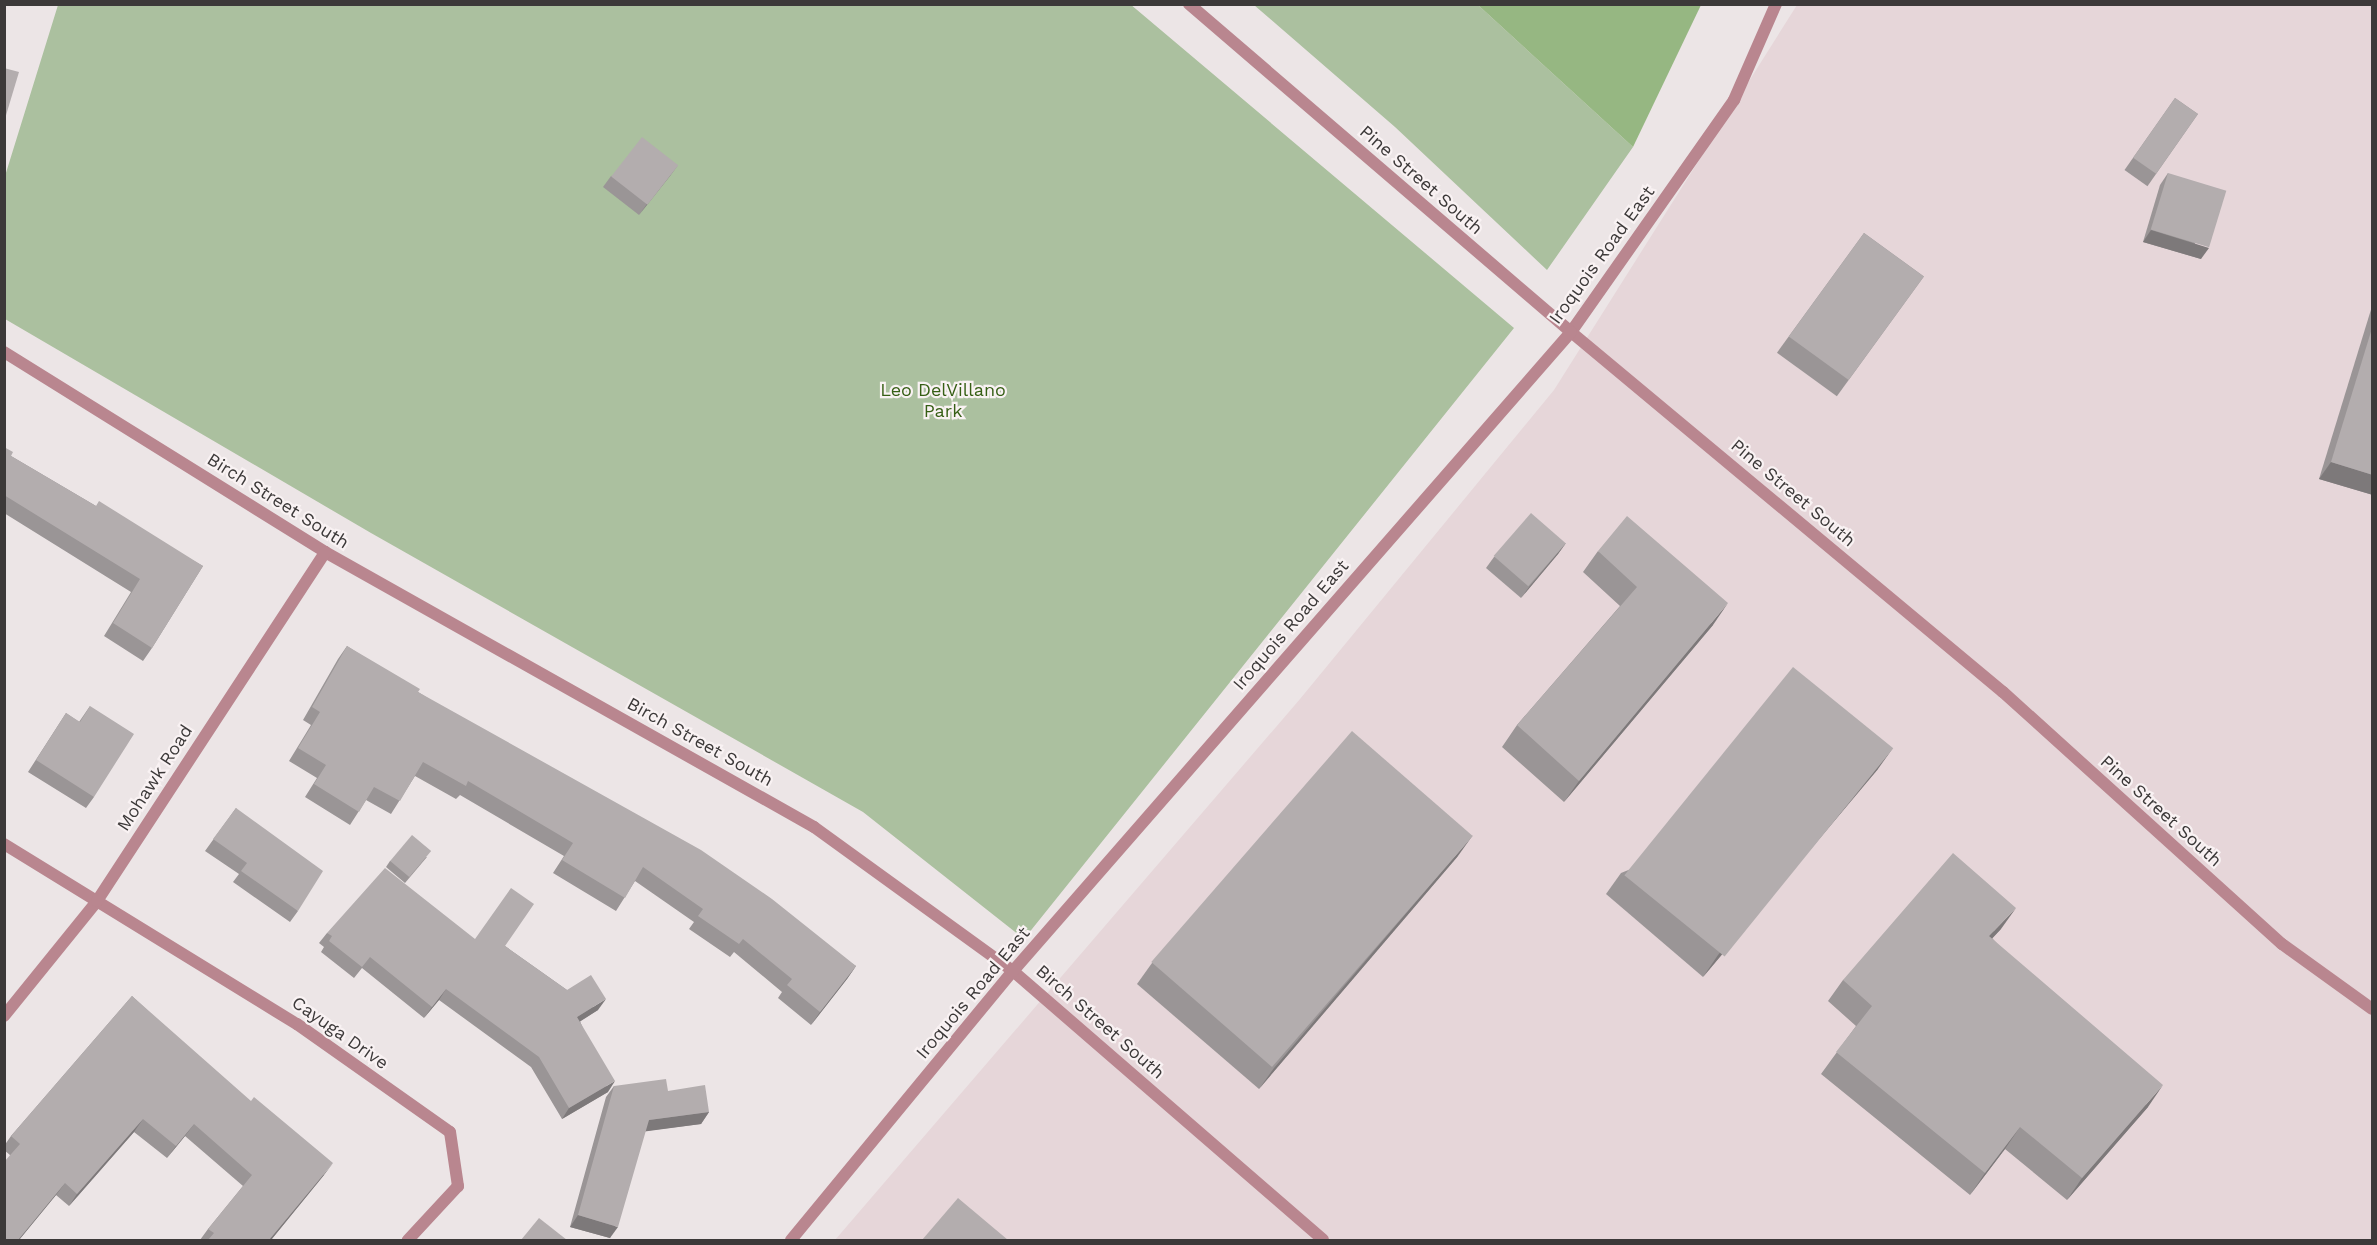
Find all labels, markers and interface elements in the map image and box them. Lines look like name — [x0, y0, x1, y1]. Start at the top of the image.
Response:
street label: Pine Street South — [1355, 121, 1487, 239]
street label: Iroquois Road East — [1545, 182, 1659, 328]
park label: Leo DelVillano Park — [880, 380, 1006, 422]
street label: Pine Street South — [1726, 435, 1860, 551]
street label: Birch Street South — [203, 449, 353, 553]
street label: Iroquois Road East — [1229, 555, 1353, 695]
street label: Birch Street South — [623, 693, 777, 791]
street label: Mohawk Road — [113, 721, 197, 835]
street label: Pine Street South — [2096, 751, 2226, 871]
street label: Iroquois Road East — [912, 923, 1034, 1063]
street label: Birch Street South — [1031, 960, 1169, 1084]
street label: Cayuga Drive — [287, 992, 393, 1074]

